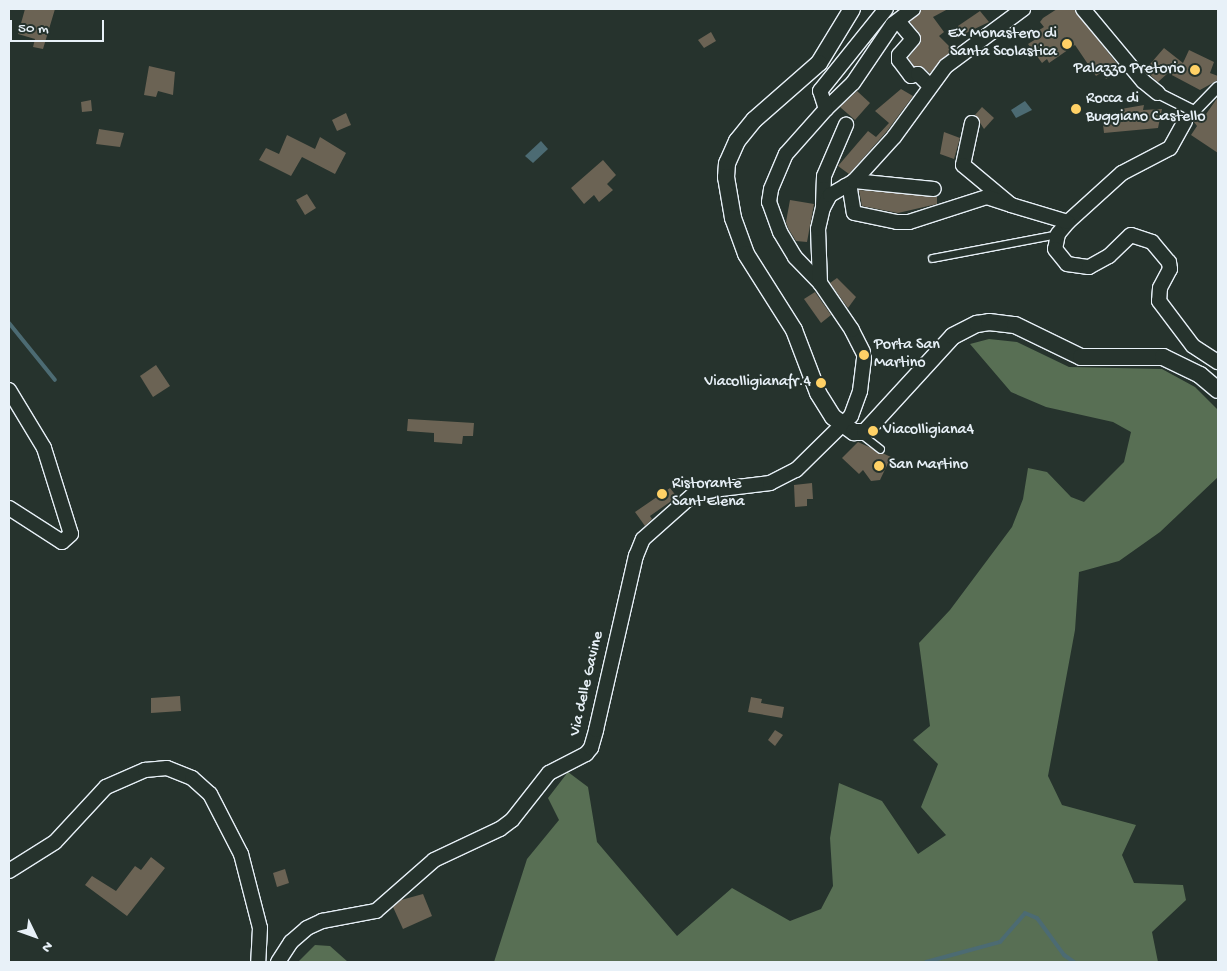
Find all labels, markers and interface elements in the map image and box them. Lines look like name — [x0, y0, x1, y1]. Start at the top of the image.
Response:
scale bar — [12, 10, 106, 42]
text: 50 m — [18, 20, 49, 38]
place label: Ex Monastero di Santa Scolastica — [948, 25, 1057, 63]
marker: Ex Monastero di Santa Scolastica — [1061, 38, 1073, 50]
place label: Palazzo Pretorio — [1074, 60, 1185, 80]
marker: Palazzo Pretorio — [1189, 64, 1201, 76]
place label: Rocca di Buggiano Castello — [1086, 90, 1206, 128]
marker: Rocca di Buggiano Castello — [1070, 103, 1082, 115]
place label: Porta San Martino — [874, 336, 940, 374]
marker: Porta San Martino — [858, 349, 870, 361]
place label: Viacolligianafr.4 — [704, 373, 811, 393]
marker: Viacolligianafr.4 — [815, 377, 827, 389]
place label: Viacolligiana4 — [883, 421, 974, 441]
marker: Viacolligiana4 — [867, 425, 879, 437]
place label: San Martino — [889, 456, 968, 476]
marker: San Martino — [873, 460, 885, 472]
place label: Ristorante Sant'Elena — [672, 475, 745, 513]
marker: Ristorante Sant'Elena — [656, 488, 668, 500]
street label: Via delle Gavine — [567, 630, 609, 738]
north arrow — [10, 911, 60, 961]
text: N — [37, 937, 56, 955]

